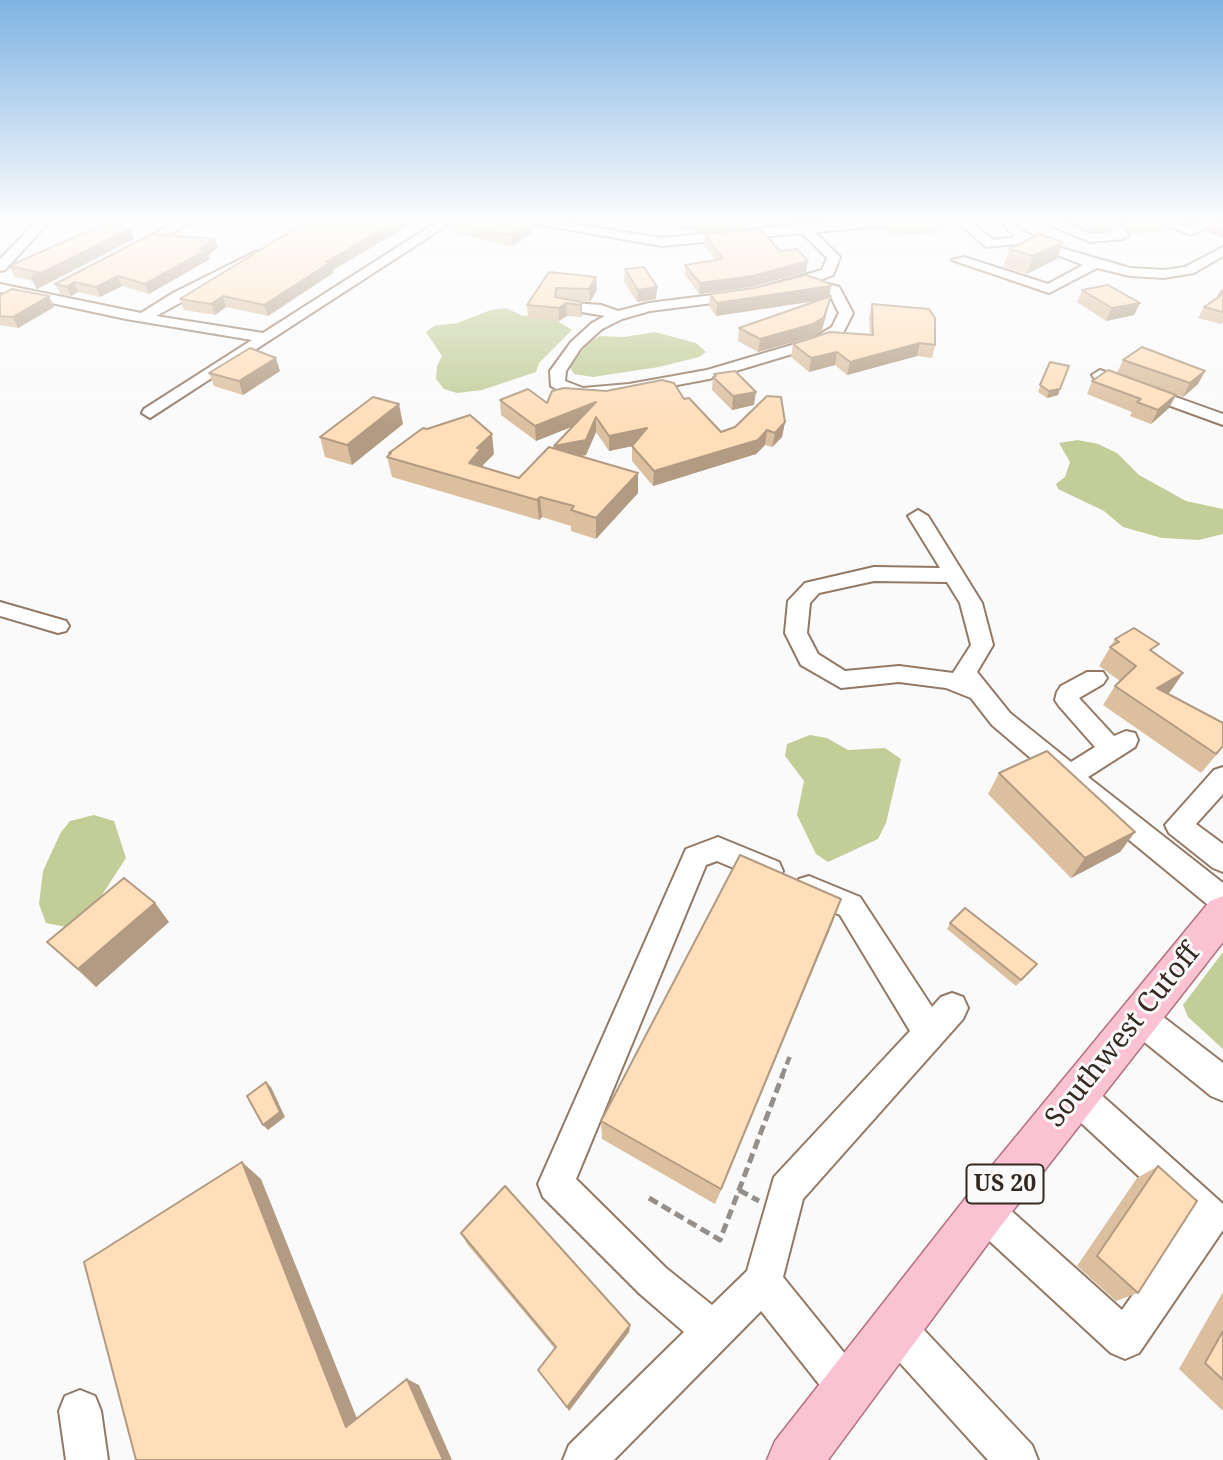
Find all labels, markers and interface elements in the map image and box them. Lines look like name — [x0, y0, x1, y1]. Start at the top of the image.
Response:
street label: Southwest Cutoff — [1039, 937, 1207, 1135]
road number: US 20 — [967, 1164, 1044, 1204]

